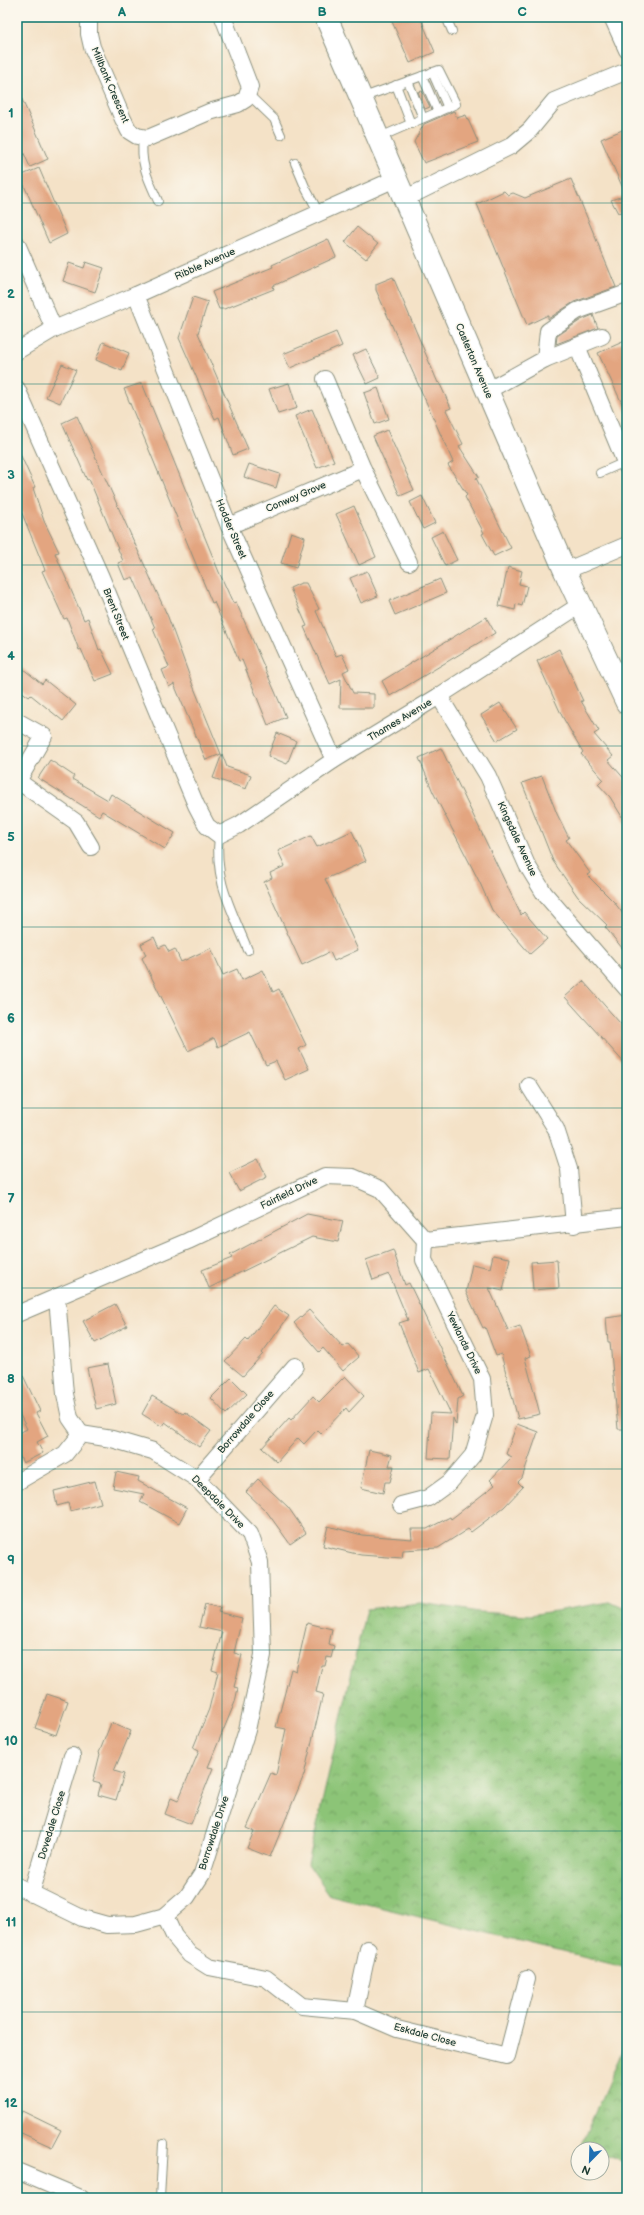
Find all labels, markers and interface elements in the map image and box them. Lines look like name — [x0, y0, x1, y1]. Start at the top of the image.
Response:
text: A — [117, 4, 126, 20]
text: B — [317, 4, 327, 20]
text: C — [517, 4, 527, 20]
street label: Millbank Crescent — [89, 45, 131, 125]
text: 1 — [8, 105, 14, 121]
street label: Ribble Avenue — [173, 245, 237, 283]
text: 2 — [7, 286, 15, 302]
street label: Casterton Avenue — [453, 322, 495, 400]
text: 3 — [7, 467, 15, 483]
street label: Conway Grove — [264, 479, 328, 515]
street label: Hodder Street — [213, 497, 249, 561]
street label: Brent Street — [100, 586, 132, 642]
text: 4 — [7, 648, 15, 664]
street label: Thames Avenue — [366, 696, 434, 744]
street label: Kingsdale Avenue — [494, 800, 540, 878]
text: 5 — [7, 829, 15, 845]
text: 6 — [7, 1010, 15, 1026]
street label: Fairfield Drive — [258, 1174, 320, 1212]
text: 7 — [7, 1191, 15, 1207]
street label: Yewlands Drive — [443, 1309, 484, 1376]
text: 8 — [7, 1371, 15, 1387]
street label: Borrowdale Close — [215, 1388, 277, 1456]
street label: Deepdale Drive — [189, 1473, 247, 1531]
text: 9 — [7, 1552, 15, 1568]
text: 10 — [4, 1733, 18, 1749]
street label: Dovedale Close — [36, 1789, 68, 1861]
street label: Borrowdale Drive — [196, 1794, 232, 1872]
text: 11 — [6, 1914, 16, 1930]
street label: Eskdale Close — [392, 2021, 458, 2049]
text: 12 — [4, 2095, 18, 2111]
north arrow — [570, 2141, 610, 2181]
text: N — [580, 2162, 593, 2177]

